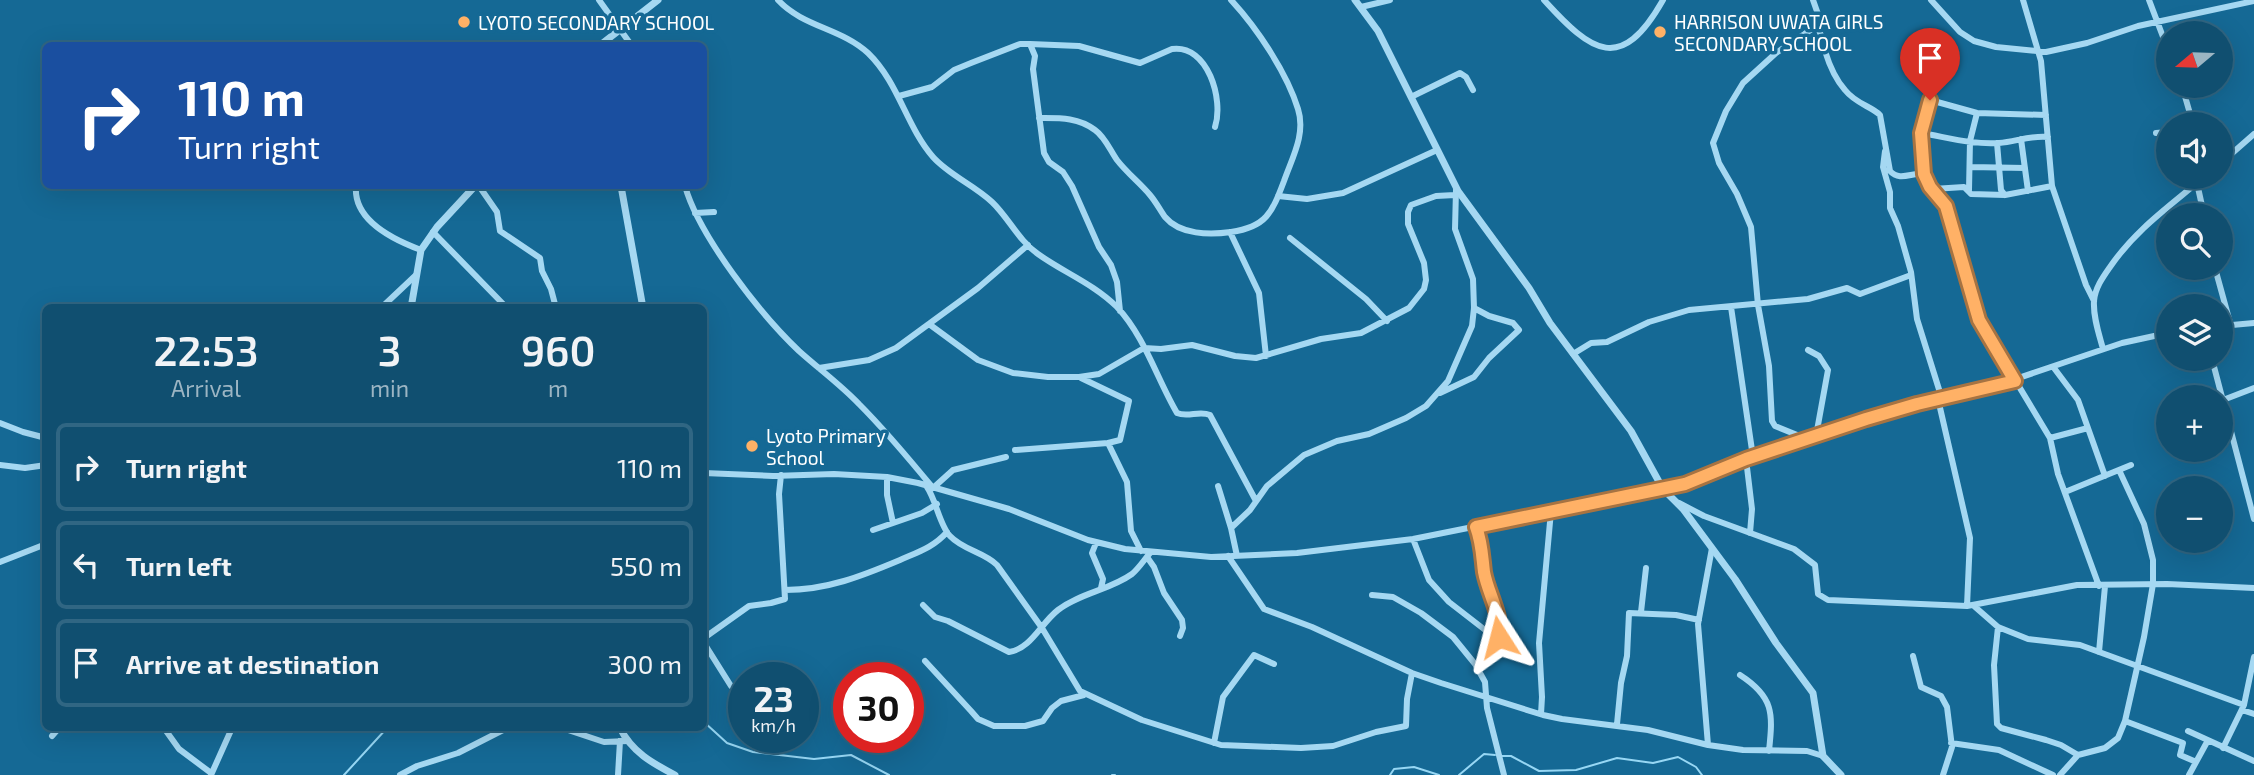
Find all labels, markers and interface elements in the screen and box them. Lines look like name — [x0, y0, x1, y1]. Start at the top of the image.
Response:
place label: HARRISON UWATA GIRLS SECONDARY SCHOOL — [1674, 10, 1884, 55]
place label: LYOTO SECONDARY SCHOOL — [478, 11, 715, 34]
marker: LYOTO SECONDARY SCHOOL — [456, 14, 472, 30]
north arrow — [2156, 21, 2233, 98]
map controls — [2156, 21, 2233, 553]
marker: HARRISON UWATA GIRLS SECONDARY SCHOOL — [1652, 24, 1668, 40]
pin — [1900, 28, 1960, 100]
icon: arrive — [1911, 39, 1949, 77]
text: 110 m — [178, 67, 305, 126]
icon: right — [63, 70, 154, 161]
button: sound — [2156, 112, 2233, 189]
text: Turn right — [178, 127, 320, 165]
button: search — [2156, 203, 2233, 280]
button: layers — [2156, 294, 2233, 371]
text: 22:53 — [153, 324, 259, 374]
text: 3 — [378, 324, 401, 374]
text: 960 — [521, 324, 596, 374]
text: Arrival — [171, 374, 241, 402]
text: min — [370, 374, 409, 402]
text: m — [548, 374, 568, 402]
button: + — [2156, 385, 2233, 462]
place label: Lyoto Primary School — [766, 424, 886, 469]
marker: Lyoto Primary School — [744, 438, 760, 454]
icon: right — [67, 448, 105, 486]
text: Turn right — [126, 452, 247, 483]
text: 110 m — [617, 452, 682, 483]
button: − — [2156, 476, 2233, 553]
icon: left — [67, 546, 105, 584]
text: Turn left — [126, 550, 232, 581]
text: 550 m — [610, 550, 682, 581]
position arrow — [1462, 600, 1536, 674]
icon: arrive — [67, 644, 105, 682]
text: Arrive at destination — [126, 648, 379, 679]
text: 300 m — [608, 648, 682, 679]
speed limit sign: 30 — [833, 662, 924, 753]
text: 23 — [753, 677, 794, 719]
text: km/h — [751, 714, 796, 736]

